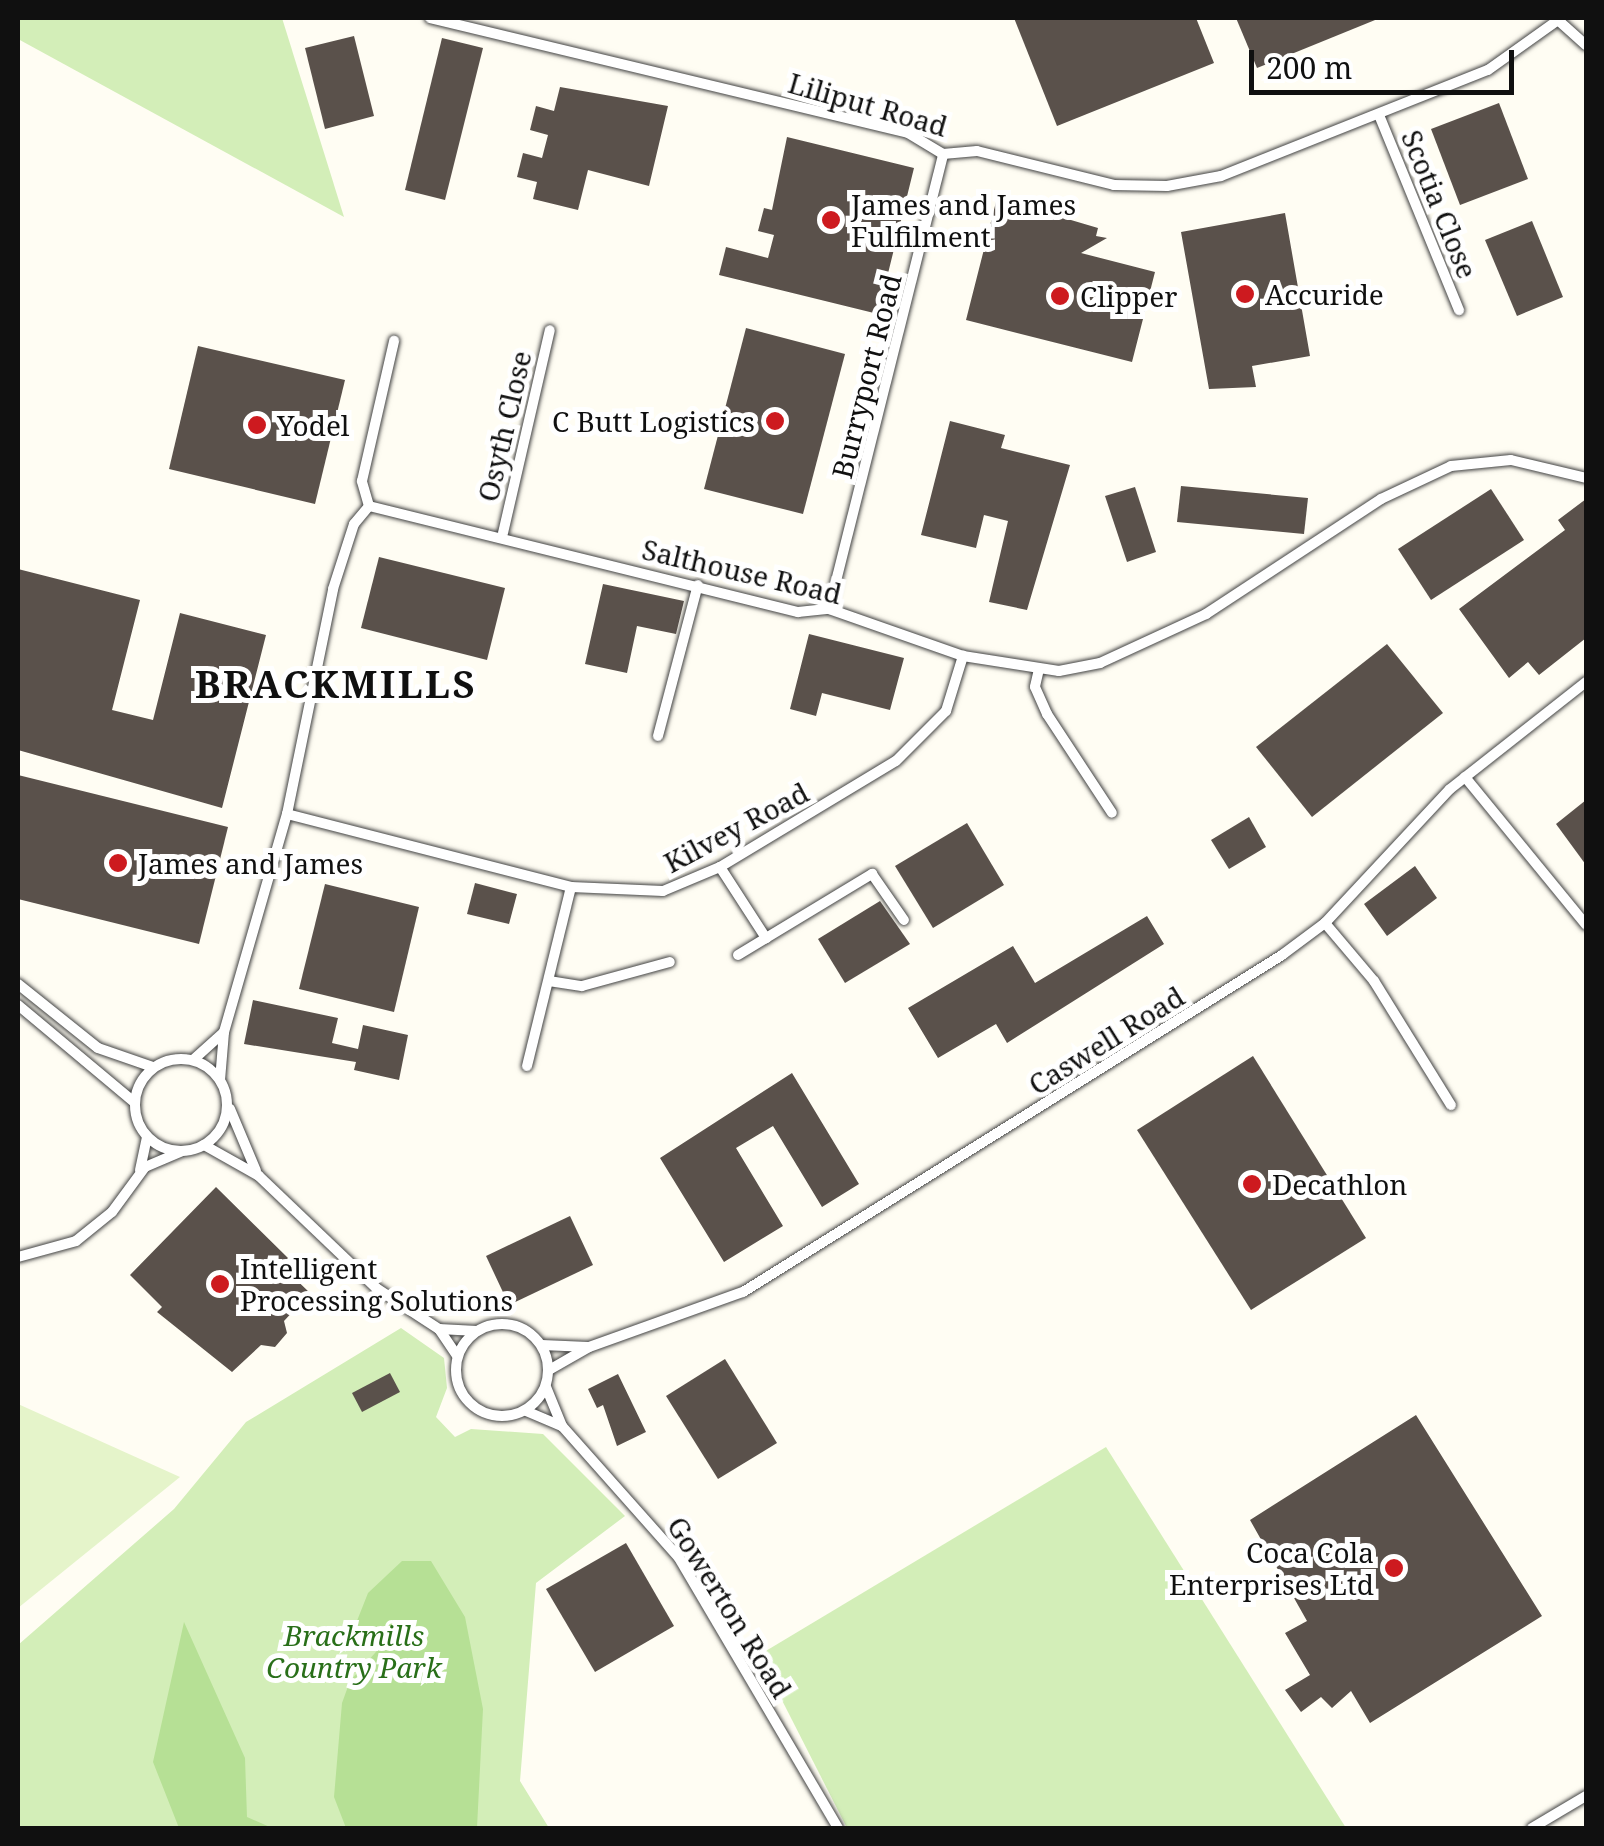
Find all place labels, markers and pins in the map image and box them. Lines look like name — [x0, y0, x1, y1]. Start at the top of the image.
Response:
place label: James and James Fulfilment — [851, 187, 1076, 253]
marker: James and James Fulfilment — [820, 209, 842, 231]
place label: Accuride — [1265, 277, 1384, 311]
place label: Clipper — [1080, 279, 1177, 313]
marker: Accuride — [1234, 283, 1256, 305]
marker: Clipper — [1049, 285, 1071, 307]
place label: C Butt Logistics — [552, 404, 755, 438]
place label: Yodel — [277, 408, 350, 442]
marker: C Butt Logistics — [764, 410, 786, 432]
marker: Yodel — [246, 414, 268, 436]
place label: James and James — [138, 846, 363, 880]
marker: James and James — [107, 852, 129, 874]
place label: Decathlon — [1272, 1167, 1407, 1201]
marker: Decathlon — [1241, 1173, 1263, 1195]
place label: Intelligent Processing Solutions — [240, 1251, 513, 1317]
marker: Intelligent Processing Solutions — [209, 1273, 231, 1295]
place label: Coca Cola Enterprises Ltd — [1169, 1535, 1374, 1601]
marker: Coca Cola Enterprises Ltd — [1383, 1557, 1405, 1579]

